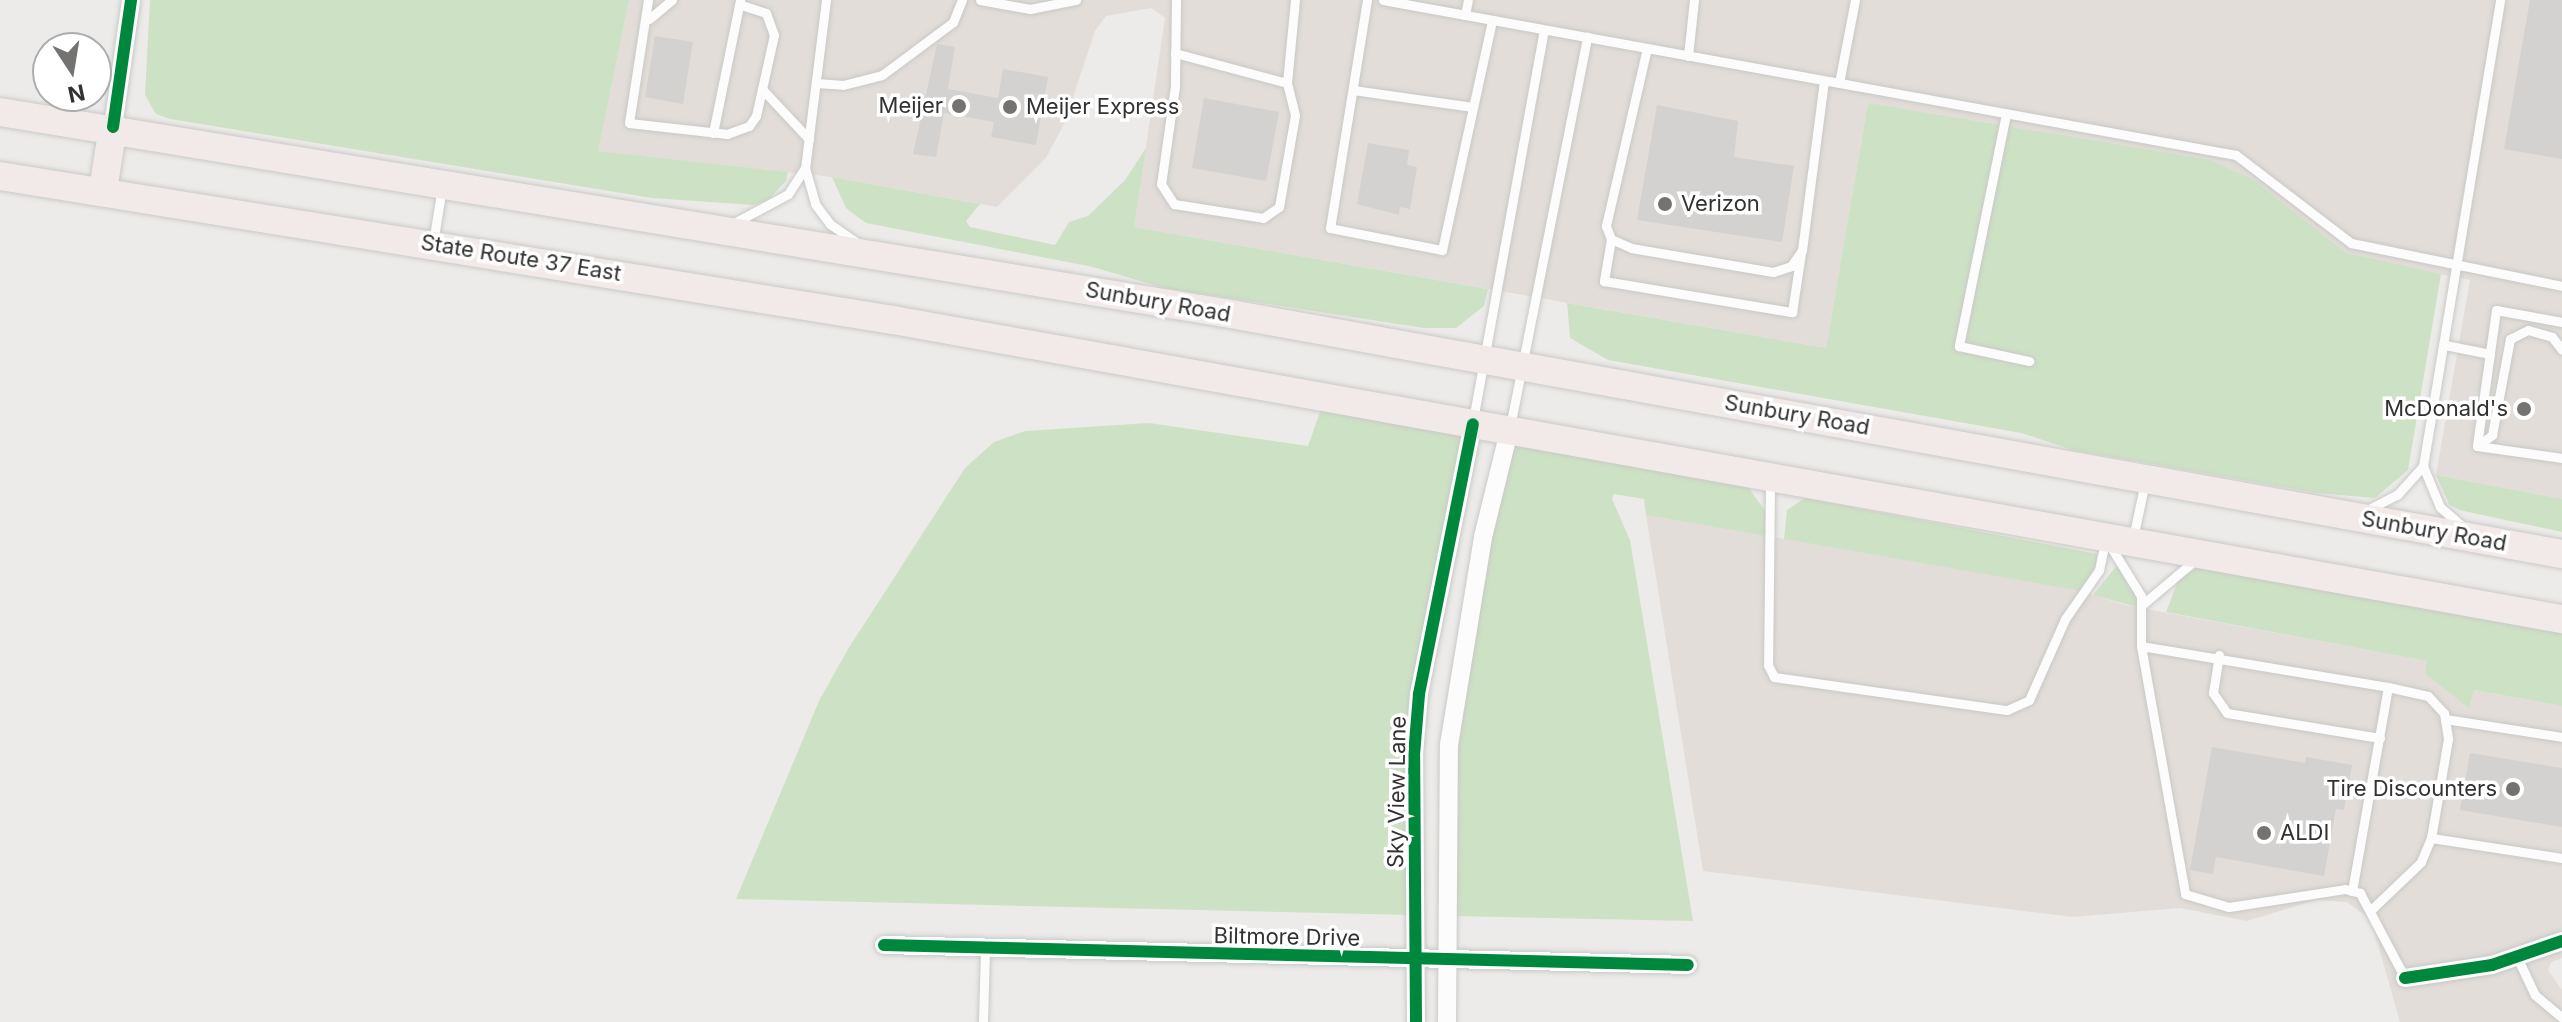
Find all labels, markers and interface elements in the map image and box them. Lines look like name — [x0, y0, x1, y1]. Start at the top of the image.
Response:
north arrow — [32, 32, 112, 112]
text: N — [66, 79, 87, 108]
place label: Meijer — [879, 93, 943, 119]
place label: Meijer Express — [1026, 94, 1179, 120]
marker: Meijer — [950, 97, 968, 115]
marker: Meijer Express — [1001, 98, 1019, 116]
place label: Verizon — [1681, 191, 1760, 217]
marker: Verizon — [1656, 195, 1674, 213]
street label: State Route 37 East — [419, 229, 623, 287]
street label: Sunbury Road — [1083, 276, 1233, 328]
street label: Sunbury Road — [1722, 389, 1872, 441]
place label: McDonald's — [2384, 396, 2508, 422]
marker: McDonald's — [2515, 400, 2533, 418]
street label: Sunbury Road — [2359, 505, 2509, 557]
street label: Sky View Lane — [1382, 716, 1412, 868]
place label: Tire Discounters — [2326, 776, 2497, 802]
marker: Tire Discounters — [2504, 780, 2522, 798]
place label: ALDI — [2280, 820, 2329, 846]
marker: ALDI — [2255, 824, 2273, 842]
street label: Biltmore Drive — [1214, 923, 1360, 951]

